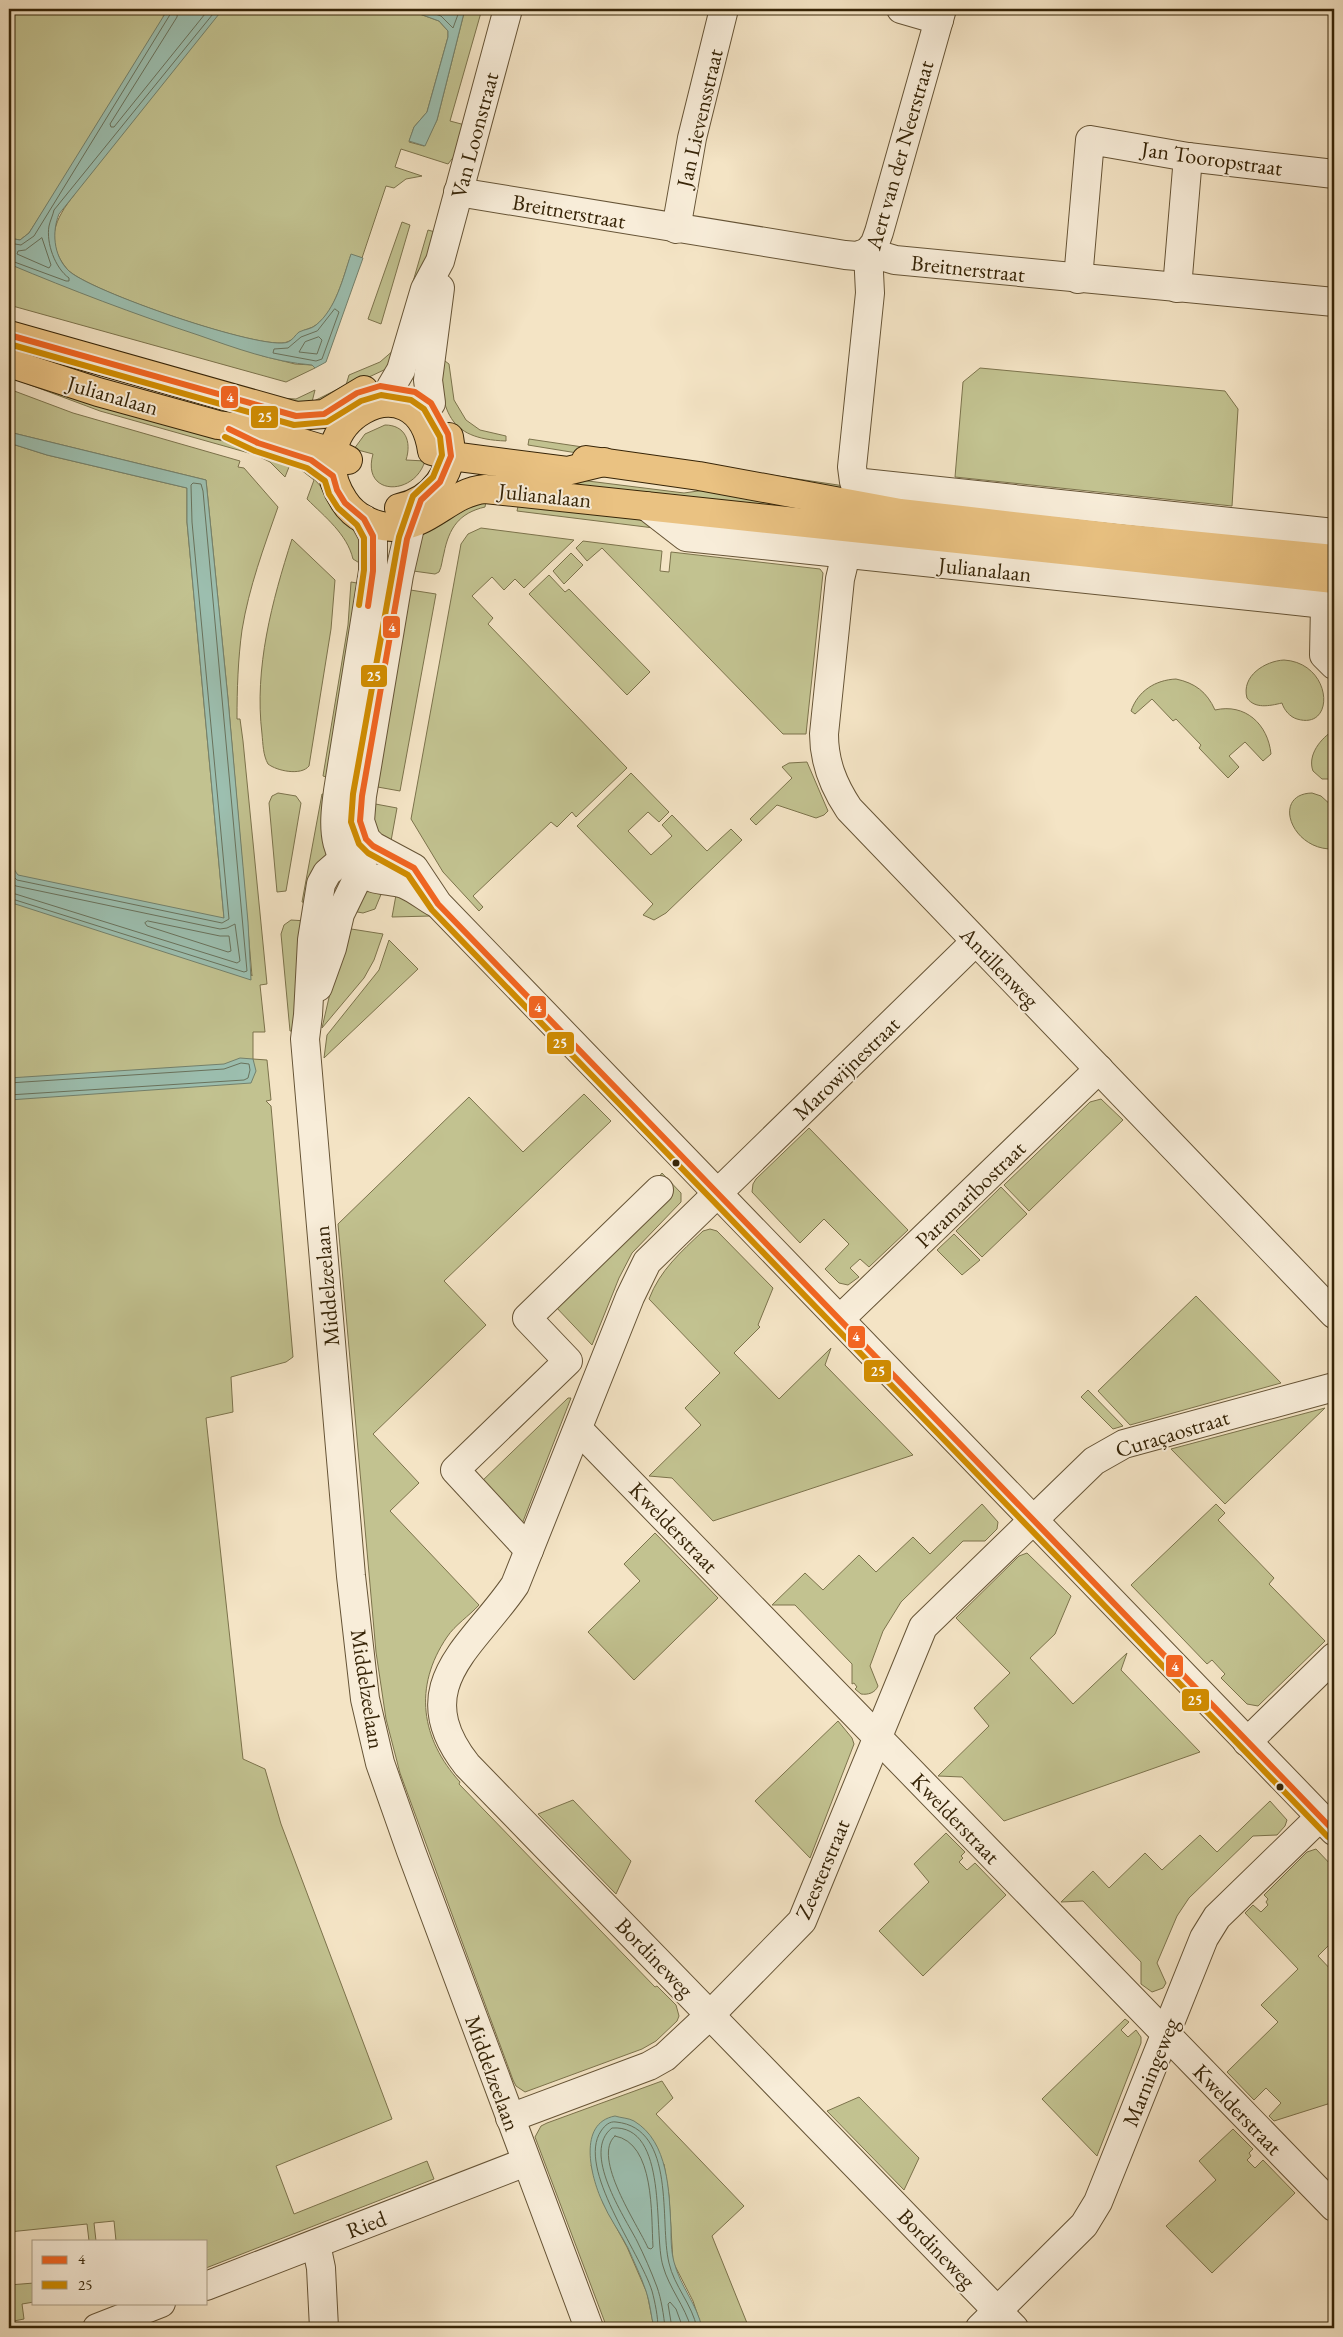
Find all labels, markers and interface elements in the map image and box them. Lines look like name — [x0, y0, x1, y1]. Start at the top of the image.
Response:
street label: Jan Lievensstraat — [669, 46, 730, 192]
street label: Aert van der Neerstraat — [858, 57, 940, 254]
street label: Van Loonstraat — [444, 69, 505, 201]
street label: Jan Tooropstraat — [1138, 134, 1284, 183]
street label: Breitnerstraat — [510, 187, 628, 236]
street label: Breitnerstraat — [909, 248, 1026, 289]
street label: Julianalaan — [62, 368, 162, 422]
line badge: 4 — [220, 385, 239, 409]
text: 4 — [226, 388, 234, 406]
line badge: 25 — [250, 405, 279, 429]
text: 25 — [258, 408, 272, 426]
street label: Julianalaan — [495, 476, 593, 515]
street label: Julianalaan — [935, 550, 1033, 589]
line badge: 4 — [382, 615, 401, 639]
text: 4 — [388, 618, 396, 636]
line badge: 25 — [360, 664, 388, 688]
text: 25 — [367, 667, 381, 685]
street label: Antillenweg — [953, 920, 1046, 1014]
line badge: 4 — [528, 995, 547, 1019]
text: 4 — [534, 998, 542, 1016]
street label: Marowijnestraat — [787, 1010, 906, 1127]
line badge: 25 — [546, 1031, 575, 1055]
text: 25 — [553, 1034, 567, 1052]
street label: Paramaribostraat — [909, 1134, 1032, 1254]
unlabelled marker — [671, 1158, 681, 1168]
street label: Middelzeelaan — [307, 1224, 346, 1348]
line badge: 4 — [847, 1325, 866, 1349]
text: 4 — [852, 1327, 860, 1345]
line badge: 25 — [863, 1359, 892, 1383]
text: 25 — [871, 1362, 885, 1380]
street label: Curaçaostraat — [1112, 1402, 1233, 1465]
street label: Kwelderstraat — [623, 1475, 725, 1579]
street label: Middelzeelaan — [344, 1627, 391, 1751]
line badge: 4 — [1165, 1654, 1184, 1678]
text: 4 — [1171, 1657, 1179, 1675]
line badge: 25 — [1181, 1688, 1210, 1712]
text: 25 — [1188, 1691, 1202, 1709]
street label: Kwelderstraat — [905, 1766, 1007, 1870]
unlabelled marker — [1275, 1782, 1285, 1792]
street label: Zeesterstraat — [788, 1815, 857, 1924]
street label: Bordineweg — [609, 1911, 700, 2004]
street label: Middelzeelaan — [458, 2011, 527, 2135]
street label: Marningeweg — [1115, 2013, 1186, 2131]
street label: Kwelderstraat — [1187, 2057, 1289, 2161]
street label: Bordineweg — [891, 2202, 982, 2295]
street label: Ried — [342, 2203, 391, 2245]
legend — [32, 2240, 208, 2304]
text: 4 — [78, 2249, 86, 2268]
text: 25 — [78, 2275, 92, 2294]

